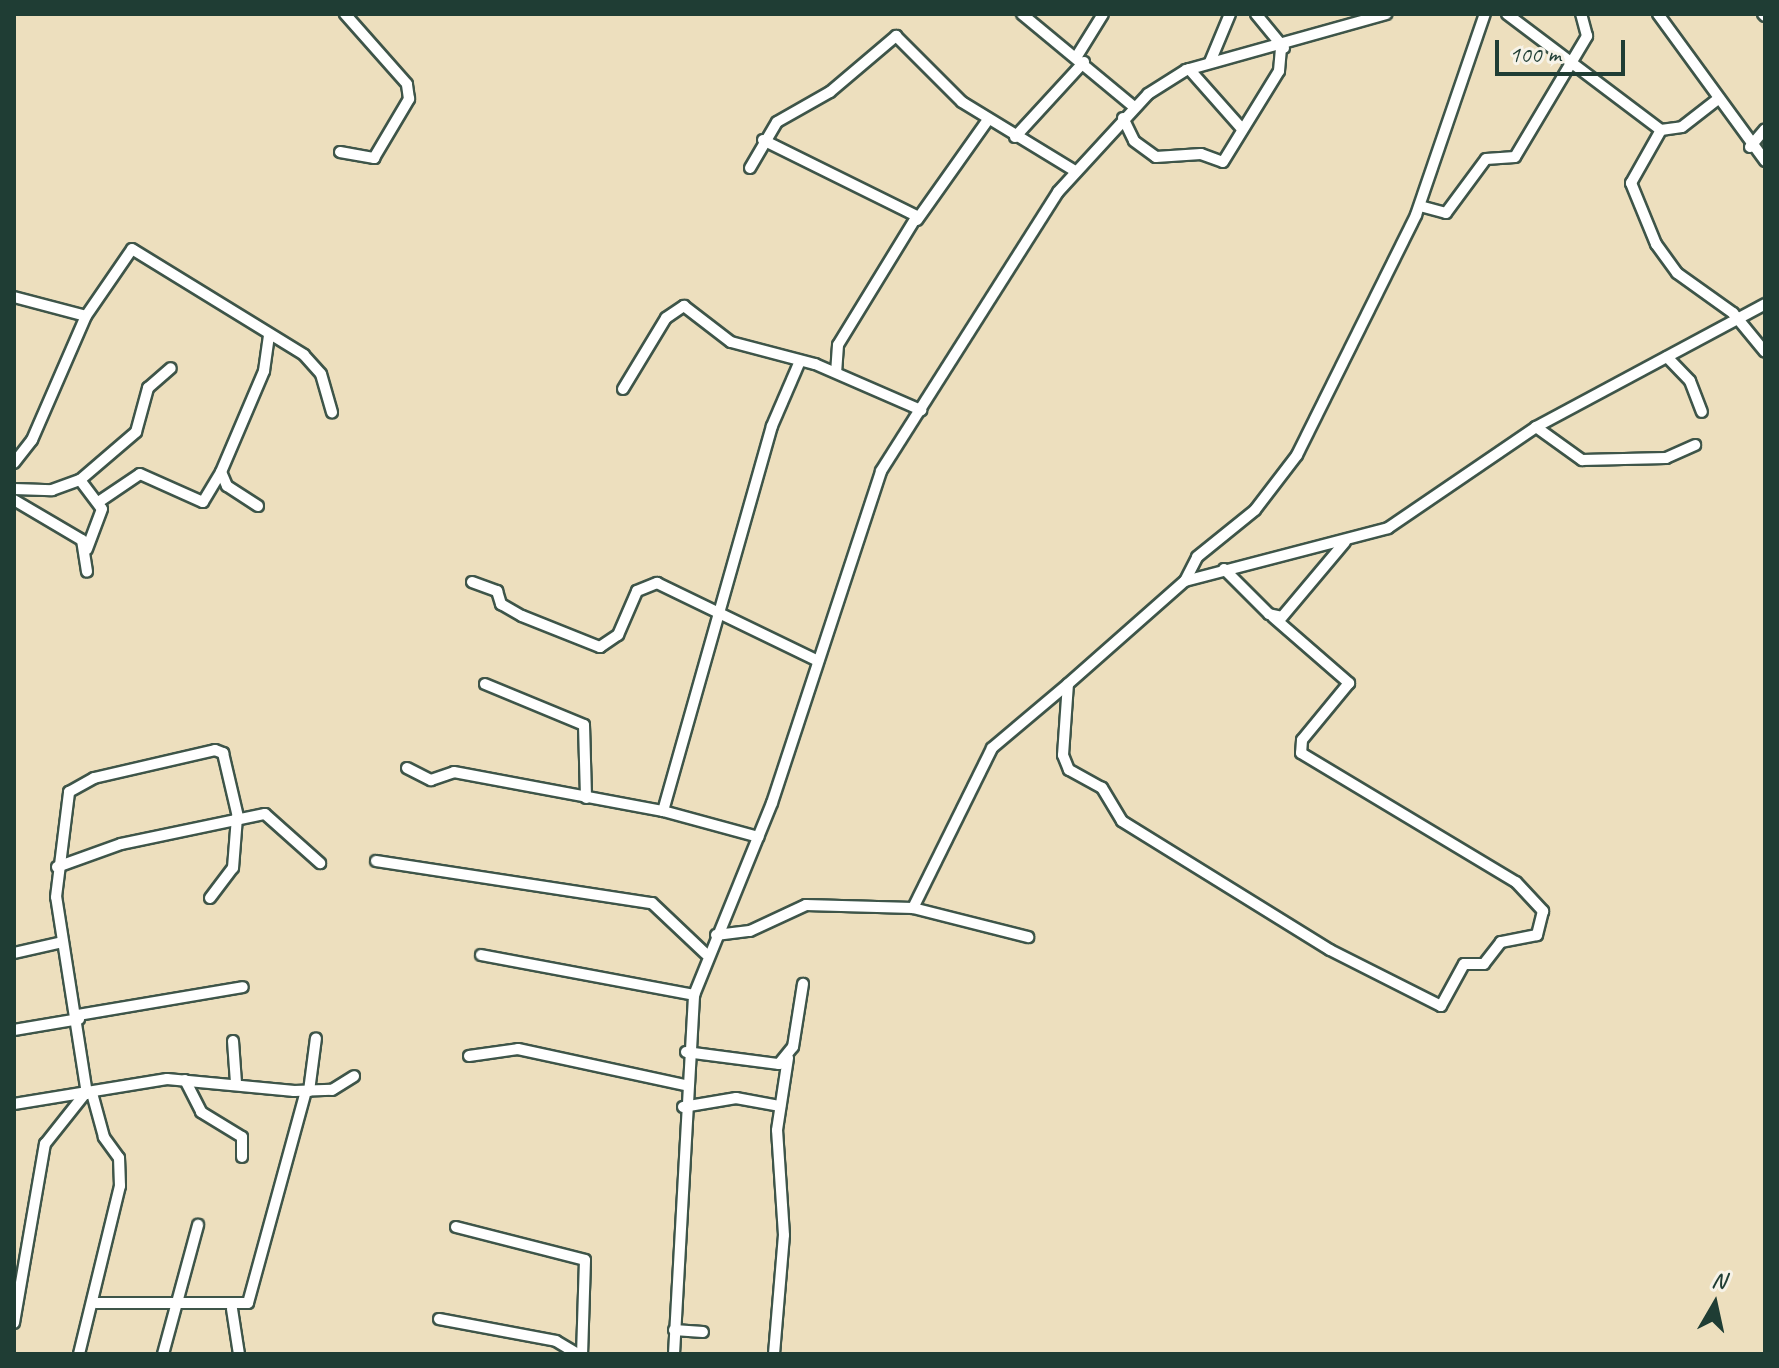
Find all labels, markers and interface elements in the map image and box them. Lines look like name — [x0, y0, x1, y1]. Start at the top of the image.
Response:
scale bar — [1499, 24, 1629, 74]
text: 100 m — [1509, 39, 1561, 69]
north arrow — [1675, 1264, 1755, 1344]
text: N — [1710, 1265, 1728, 1295]

